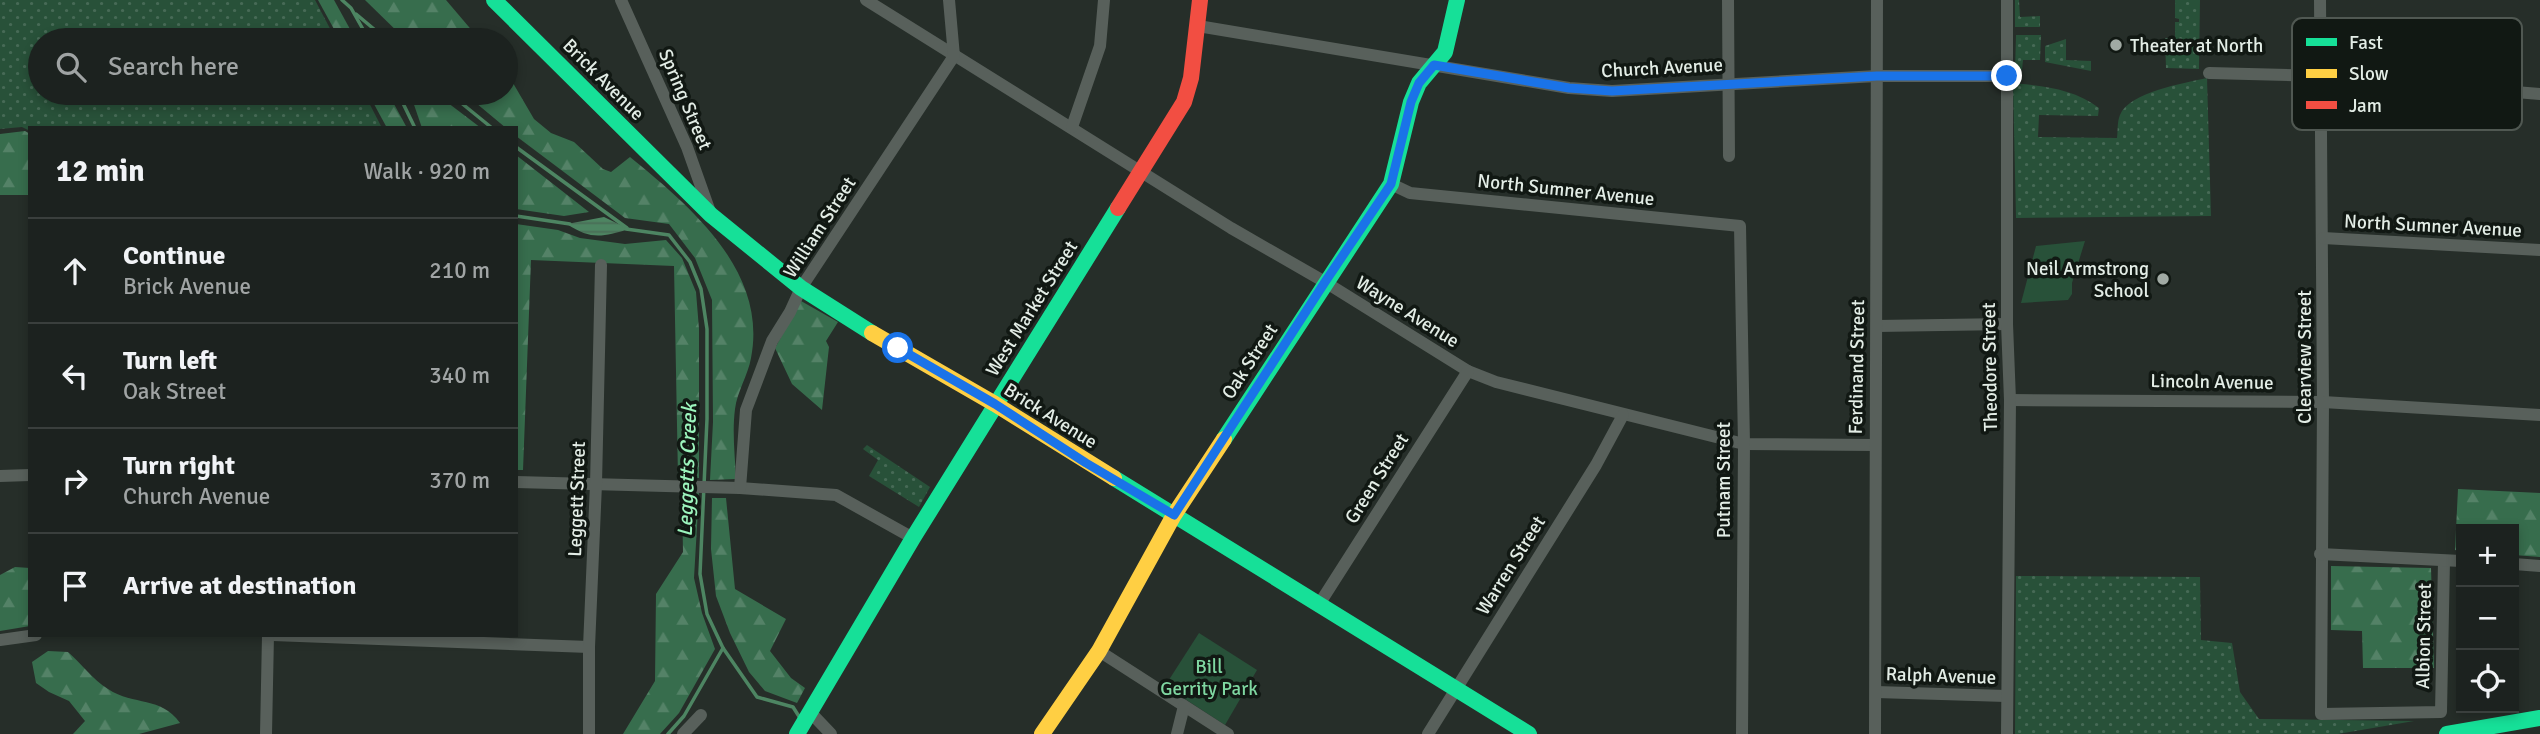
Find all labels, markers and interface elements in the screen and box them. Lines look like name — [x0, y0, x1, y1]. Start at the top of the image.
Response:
legend — [2292, 18, 2522, 130]
search box — [28, 28, 518, 105]
text: Fast — [2349, 31, 2383, 55]
street label: Brick Avenue — [557, 34, 649, 126]
place label: Theater at North — [2130, 34, 2263, 58]
marker: Theater at North — [2108, 37, 2124, 53]
street label: Spring Street — [653, 45, 717, 154]
icon: search — [52, 48, 90, 86]
text: Search here — [108, 51, 239, 83]
street label: Church Avenue — [1601, 53, 1723, 83]
route end — [1991, 60, 2022, 91]
text: Slow — [2349, 62, 2389, 86]
text: Jam — [2349, 94, 2382, 118]
text: 12 min — [56, 153, 145, 190]
text: Walk · 920 m — [364, 157, 490, 186]
street label: North Sumner Avenue — [1476, 169, 1656, 211]
street label: William Street — [778, 172, 862, 283]
street label: North Sumner Avenue — [2343, 209, 2522, 243]
street label: West Market Street — [981, 236, 1083, 381]
text: Continue — [123, 240, 225, 272]
icon: ahead — [56, 252, 94, 290]
text: 210 m — [429, 256, 490, 285]
place label: Neil Armstrong School — [2026, 257, 2149, 303]
street label: Wayne Avenue — [1351, 271, 1464, 353]
marker: Neil Armstrong School — [2155, 271, 2171, 287]
text: Brick Avenue — [123, 272, 251, 301]
street label: Clearview Street — [2293, 290, 2317, 424]
street label: Ferdinand Street — [1844, 299, 1870, 435]
street label: Theodore Street — [1977, 302, 2003, 432]
street label: Oak Street — [1217, 319, 1283, 404]
route start — [882, 332, 913, 363]
text: Turn left — [123, 345, 217, 377]
icon: left — [56, 357, 94, 395]
text: 340 m — [429, 361, 490, 390]
street label: Lincoln Avenue — [2150, 369, 2274, 395]
text: Oak Street — [123, 377, 226, 406]
street label: Brick Avenue — [999, 378, 1102, 454]
water label: Leggetts Creek — [672, 400, 702, 537]
street label: Putnam Street — [1712, 421, 1736, 538]
street label: Green Street — [1340, 429, 1414, 528]
street label: Leggett Street — [563, 441, 591, 557]
text: Turn right — [123, 450, 235, 482]
icon: right — [56, 462, 94, 500]
text: 370 m — [429, 466, 490, 495]
text: Church Avenue — [123, 482, 270, 511]
street label: Warren Street — [1471, 511, 1551, 619]
map controls — [2456, 524, 2519, 713]
button: + — [2456, 524, 2519, 587]
icon: arrive — [56, 567, 94, 605]
text: Arrive at destination — [123, 570, 356, 602]
street label: Albion Street — [2411, 582, 2437, 689]
button: − — [2456, 587, 2519, 650]
button: locate — [2456, 650, 2519, 713]
park label: Bill Gerrity Park — [1160, 655, 1258, 701]
street label: Ralph Avenue — [1885, 662, 1997, 690]

